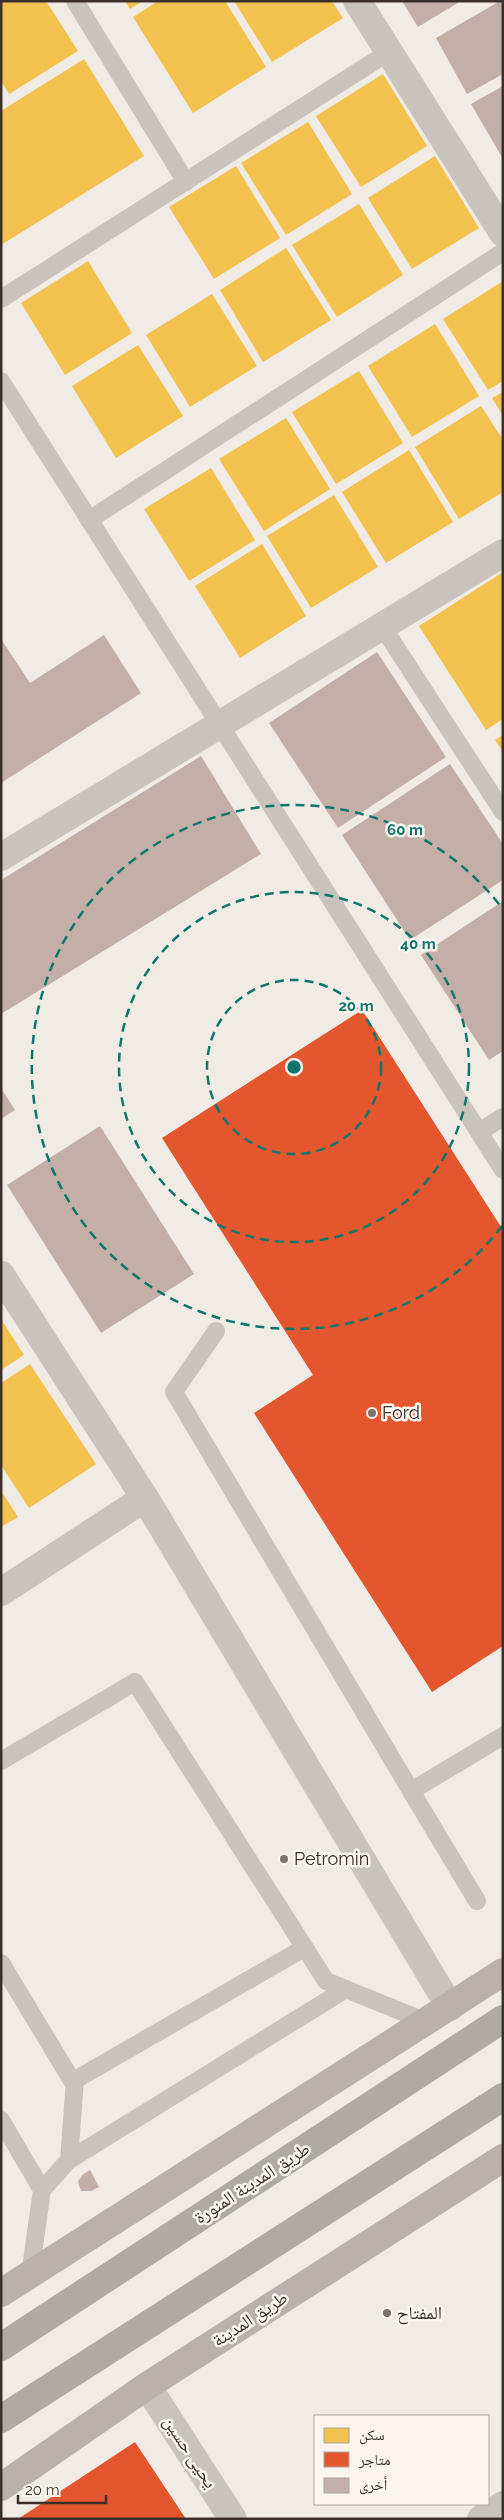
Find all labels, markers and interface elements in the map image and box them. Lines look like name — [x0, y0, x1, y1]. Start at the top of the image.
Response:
text: 60 m — [387, 821, 423, 839]
text: 40 m — [400, 935, 436, 953]
text: 20 m — [338, 997, 374, 1015]
centre of rings — [285, 1058, 303, 1076]
place label: Ford — [382, 1402, 420, 1423]
marker: Ford — [366, 1407, 378, 1419]
place label: Petromin — [294, 1848, 369, 1869]
marker: Petromin — [278, 1853, 290, 1865]
street label: طريق المدينة المنورة — [190, 2138, 314, 2228]
street label: طريق المدينة — [208, 2287, 292, 2351]
place label: المفتاح — [397, 2302, 442, 2325]
marker: المفتاح — [381, 2307, 393, 2319]
street label: يحيى حسين — [158, 2412, 222, 2492]
legend — [314, 2415, 489, 2505]
text: سكن — [359, 2426, 385, 2445]
text: متاجر — [358, 2451, 391, 2469]
scale bar — [18, 2472, 105, 2504]
text: أخرى — [359, 2476, 388, 2495]
text: 20 m — [25, 2481, 60, 2499]

